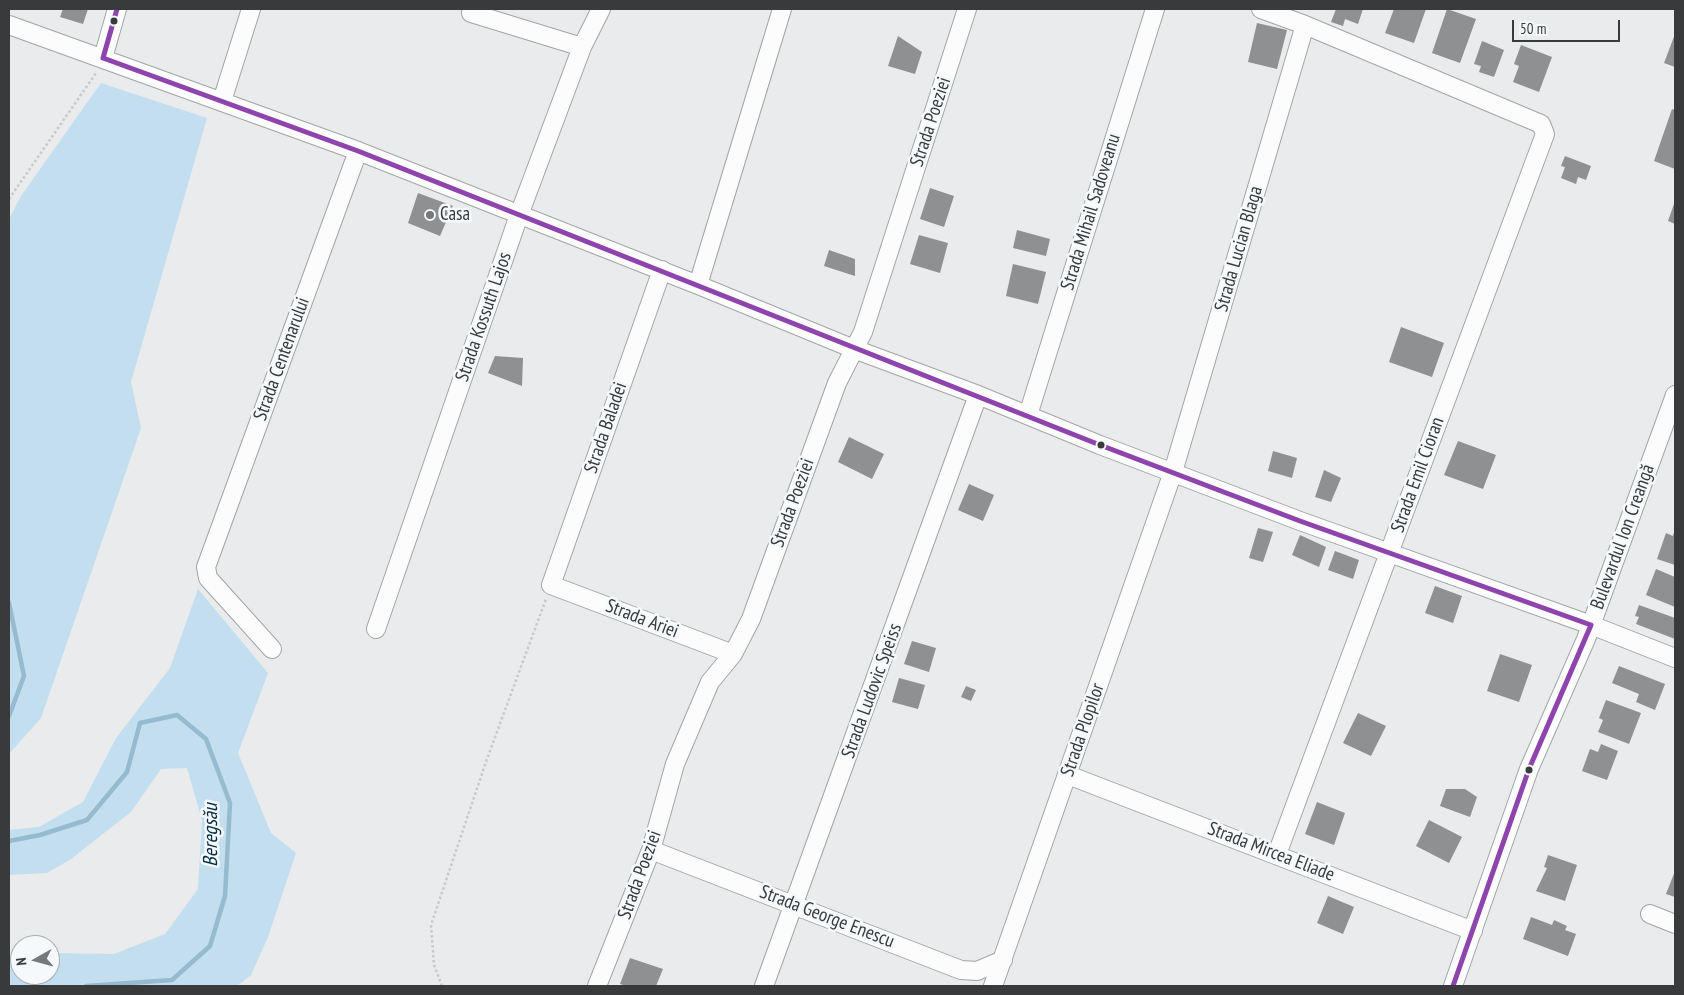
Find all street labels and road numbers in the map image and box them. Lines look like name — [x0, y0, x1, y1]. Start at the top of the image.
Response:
street label: Strada Poeziei — [906, 74, 956, 170]
street label: Strada Mihail Sadoveanu — [1056, 131, 1126, 293]
street label: Strada Lucian Blaga — [1210, 184, 1268, 314]
street label: Strada Kossuth Lajos — [451, 249, 517, 385]
street label: Strada Centenarului — [249, 294, 315, 424]
street label: Strada Baladei — [580, 379, 632, 477]
street label: Strada Emil Cioran — [1387, 414, 1449, 536]
street label: Strada Poeziei — [766, 455, 820, 551]
street label: Bulevardul Ion Creangă — [1586, 461, 1660, 613]
street label: Strada Ariei — [602, 595, 682, 643]
street label: Strada Ludovic Speiss — [837, 621, 907, 761]
street label: Strada Plopilor — [1056, 680, 1110, 780]
street label: Strada Mircea Eliade — [1204, 817, 1338, 887]
street label: Strada Poeziei — [613, 827, 667, 923]
street label: Strada George Enescu — [756, 881, 898, 953]

